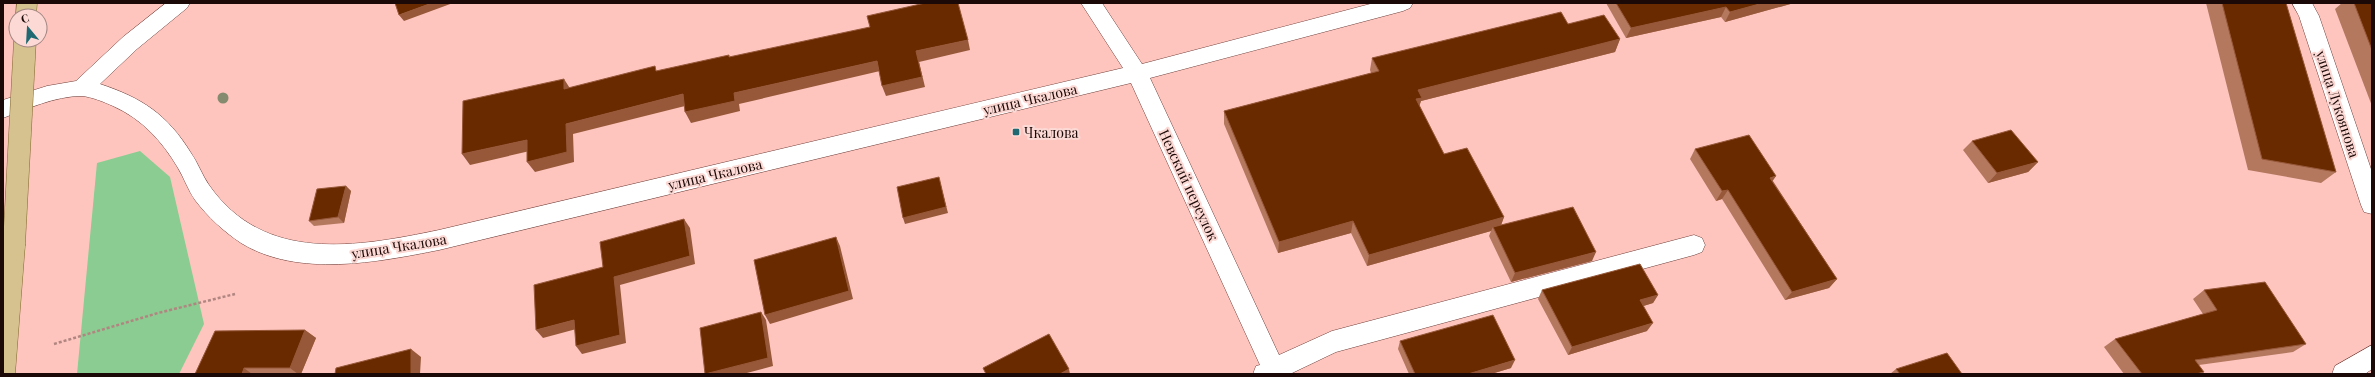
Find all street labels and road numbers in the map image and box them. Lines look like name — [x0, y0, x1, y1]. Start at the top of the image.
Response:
street label: улица Лукоянова — [2311, 47, 2364, 160]
street label: улица Чкалова — [980, 79, 1079, 119]
street label: Невский переулок — [1155, 126, 1223, 244]
street label: улица Чкалова — [665, 154, 764, 194]
street label: улица Чкалова — [349, 229, 448, 263]

